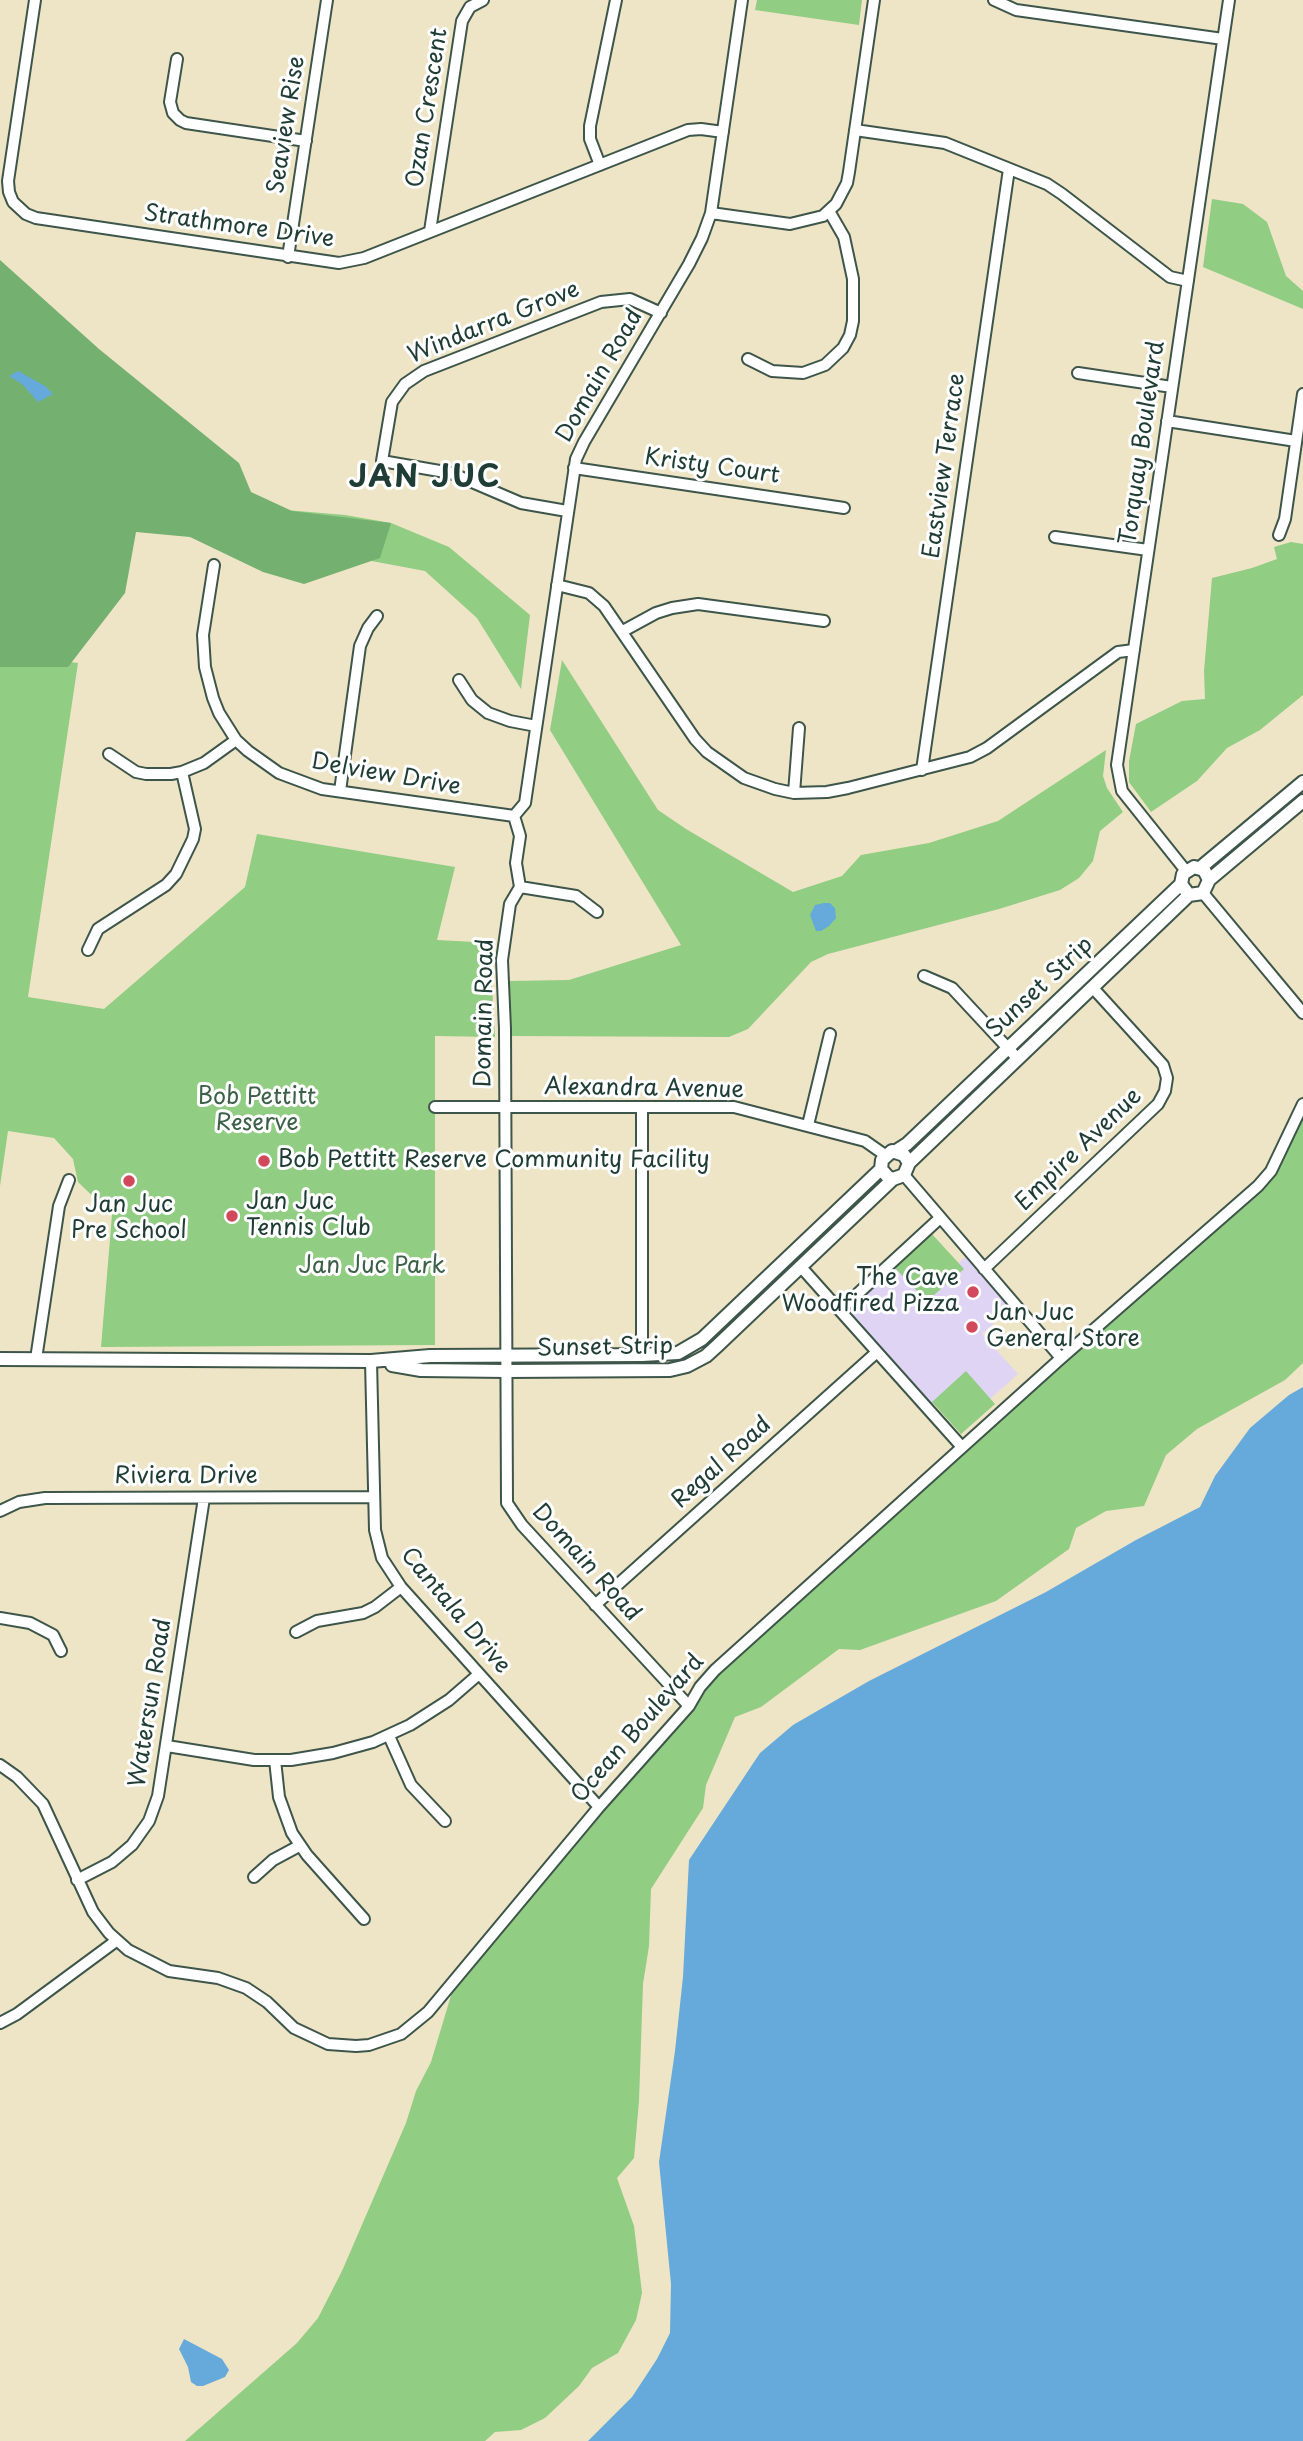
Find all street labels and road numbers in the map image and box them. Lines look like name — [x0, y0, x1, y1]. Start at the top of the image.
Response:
street label: Ozan Crescent — [402, 26, 454, 190]
street label: Seaview Rise — [263, 54, 311, 196]
street label: Strathmore Drive — [142, 200, 336, 254]
street label: Windarra Grove — [404, 276, 584, 370]
street label: Domain Road — [551, 305, 649, 447]
street label: Torquay Boulevard — [1115, 339, 1171, 547]
street label: Eastview Terrace — [918, 372, 972, 560]
street label: Kristy Court — [643, 444, 781, 490]
street label: Delview Drive — [309, 748, 463, 802]
street label: Sunset Strip — [981, 931, 1099, 1045]
street label: Domain Road — [470, 938, 500, 1088]
street label: Alexandra Avenue — [544, 1073, 744, 1105]
street label: Empire Avenue — [1010, 1083, 1148, 1217]
street label: Sunset Strip — [537, 1333, 673, 1363]
street label: Regal Road — [667, 1411, 777, 1515]
street label: Riviera Drive — [114, 1463, 258, 1491]
street label: Domain Road — [526, 1498, 646, 1628]
street label: Cantala Drive — [394, 1542, 516, 1680]
street label: Watersun Road — [124, 1617, 178, 1789]
street label: Ocean Boulevard — [566, 1649, 710, 1809]

